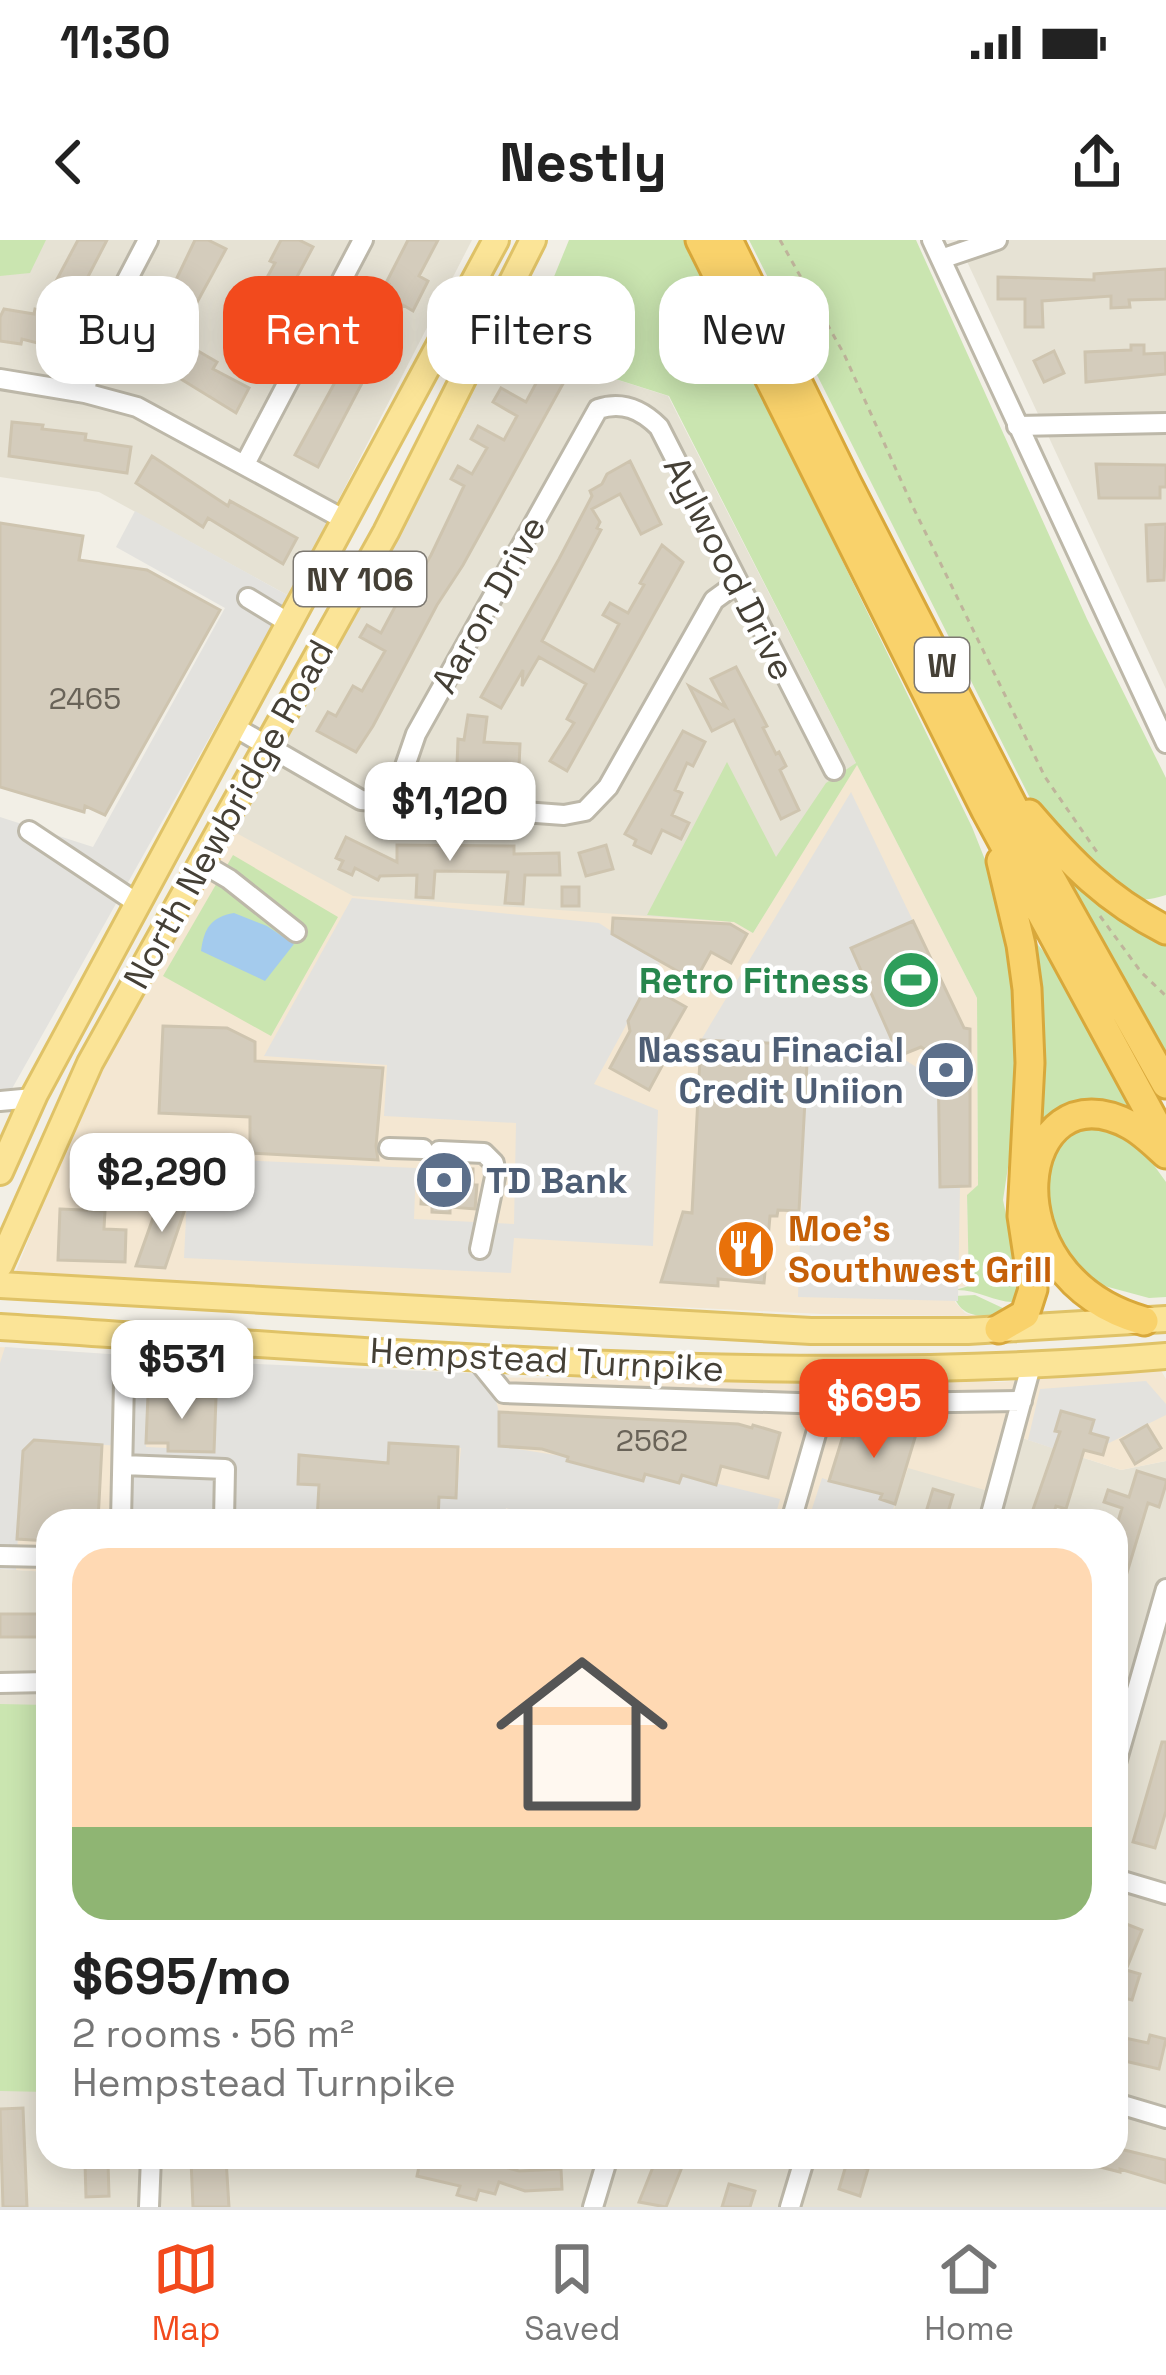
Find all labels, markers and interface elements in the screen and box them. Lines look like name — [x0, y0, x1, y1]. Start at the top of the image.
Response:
text: 11:30 — [60, 14, 171, 71]
text: Nestly — [499, 128, 667, 197]
icon: back — [36, 129, 102, 195]
icon: share — [1064, 129, 1130, 195]
chip: Buy — [36, 276, 199, 384]
chip: Rent — [223, 276, 403, 384]
chip: Filters — [427, 276, 635, 384]
chip: New — [659, 276, 829, 384]
street label: Aylwood Drive — [653, 449, 805, 688]
street label: Aaron Drive — [421, 508, 557, 701]
road number: NY 106 — [294, 552, 426, 606]
street label: North Newbridge Road — [114, 632, 344, 997]
road number: W — [915, 638, 969, 692]
house number: 2465 — [49, 679, 121, 718]
pin: $1,120 — [352, 762, 548, 864]
text: $1,120 — [392, 776, 508, 825]
sports icon: Retro Fitness — [880, 949, 942, 1011]
place label: Retro Fitness — [639, 958, 869, 1004]
place label: Nassau Finacial Credit Uniion — [638, 1027, 904, 1114]
bank icon: Nassau Finacial Credit Uniion — [915, 1039, 977, 1101]
pin: $2,290 — [64, 1133, 260, 1235]
text: $2,290 — [97, 1147, 227, 1196]
bank icon: TD Bank — [413, 1149, 475, 1211]
place label: TD Bank — [486, 1158, 627, 1204]
place label: Moe's Southwest Grill — [788, 1206, 1052, 1293]
restaurant icon: Moe's Southwest Grill — [715, 1218, 777, 1280]
pin: $531 — [111, 1320, 253, 1422]
street label: Hempstead Turnpike — [369, 1328, 725, 1392]
text: $531 — [138, 1334, 226, 1383]
pin: $695 — [803, 1359, 945, 1461]
text: $695 — [826, 1373, 922, 1422]
house number: 2562 — [616, 1421, 688, 1460]
icon: home — [474, 1626, 690, 1842]
text: $695/mo — [72, 1944, 291, 2009]
text: 2 rooms · 56 m² — [72, 2009, 354, 2058]
text: Hempstead Turnpike — [72, 2058, 456, 2107]
tab: Map — [152, 2236, 221, 2350]
tab: Saved — [524, 2236, 621, 2350]
tab: Home — [924, 2236, 1014, 2350]

